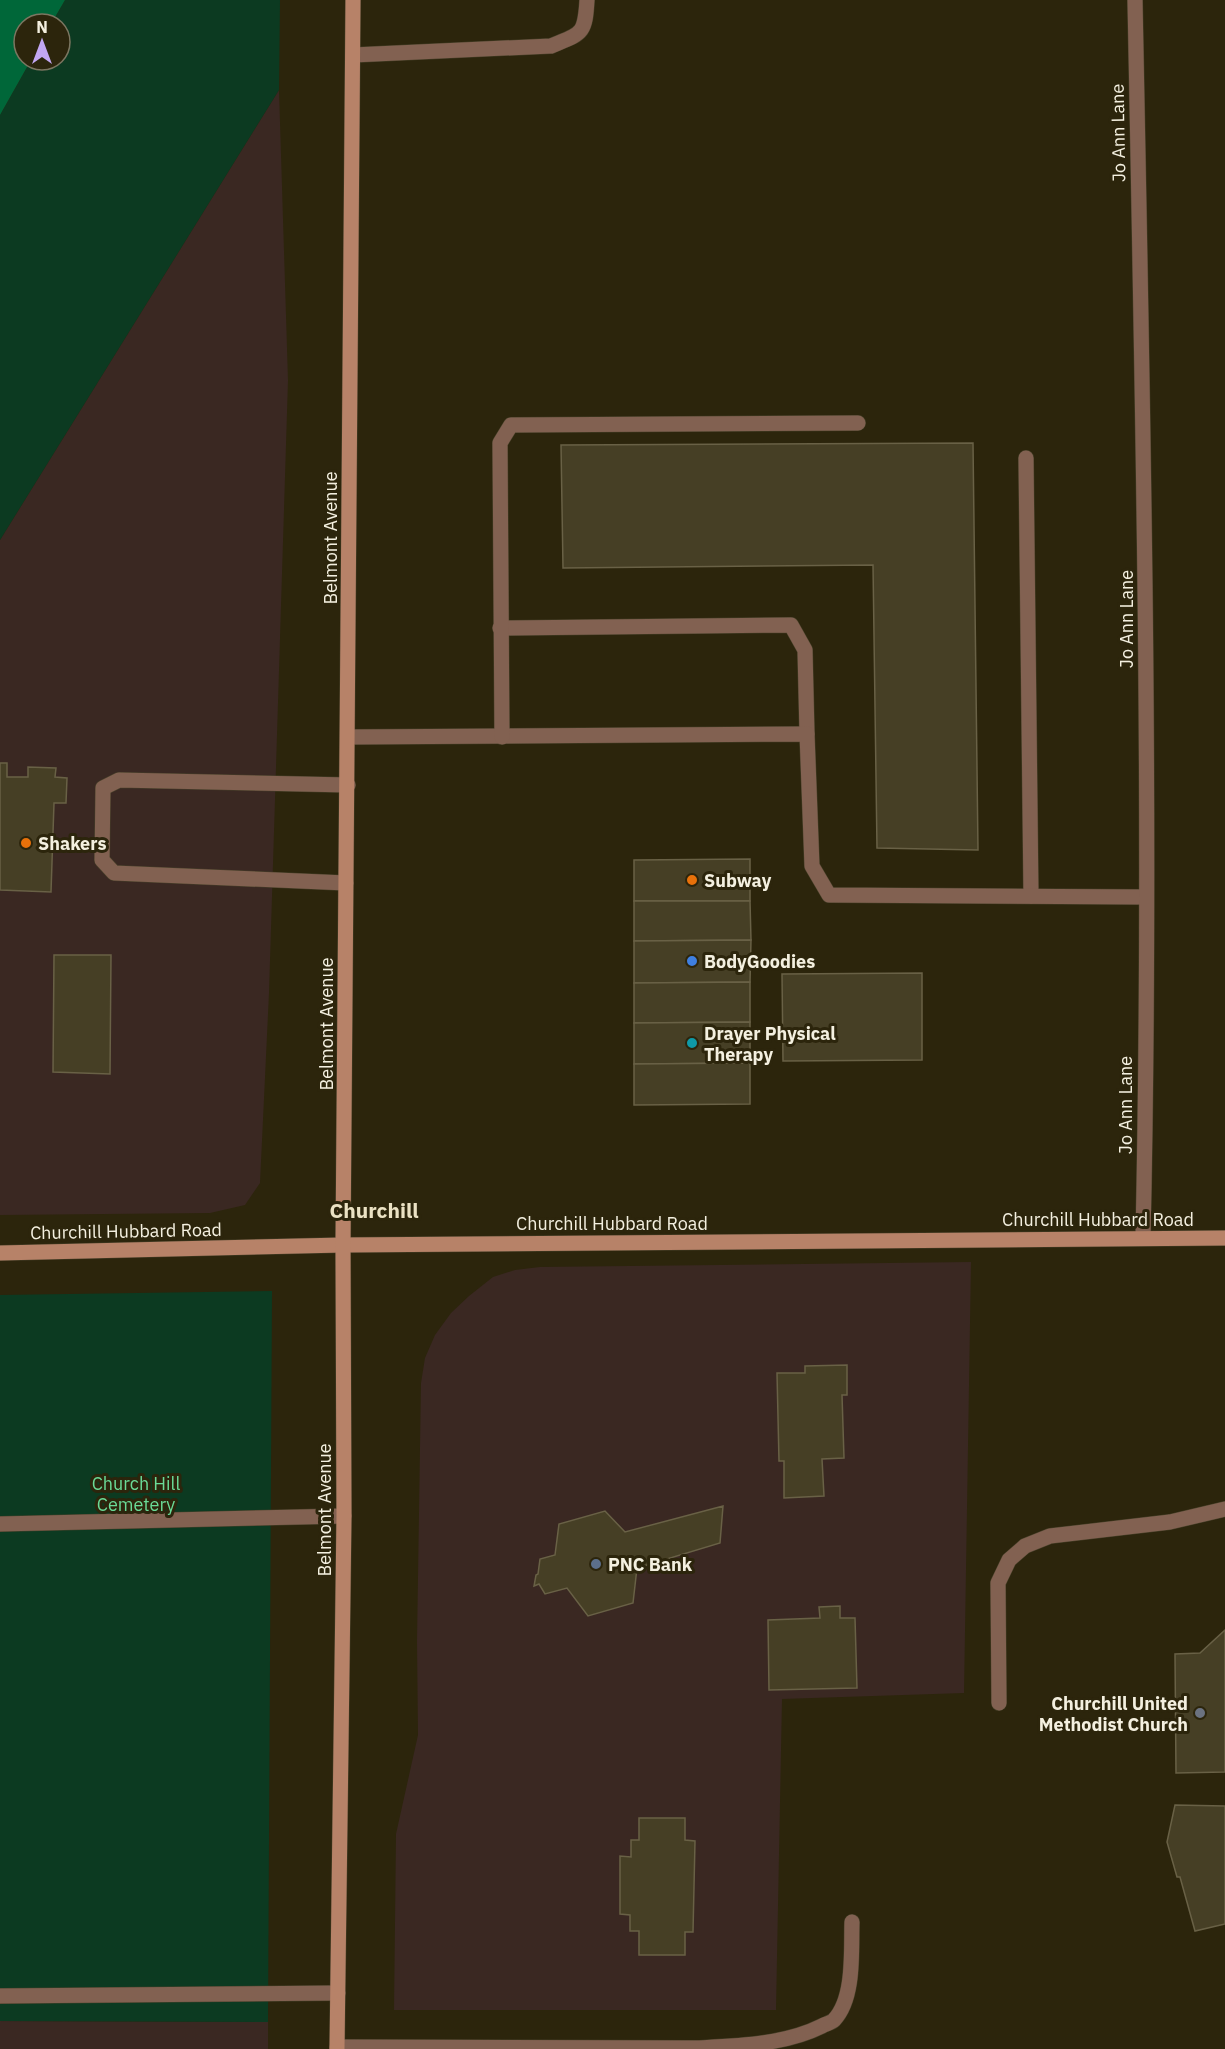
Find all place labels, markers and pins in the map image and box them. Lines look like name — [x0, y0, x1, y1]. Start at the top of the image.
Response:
place label: Shakers — [38, 832, 107, 855]
marker: Shakers — [19, 836, 33, 850]
place label: Subway — [704, 869, 772, 892]
marker: Subway — [685, 873, 699, 887]
place label: BodyGoodies — [704, 950, 815, 973]
marker: BodyGoodies — [685, 954, 699, 968]
place label: Drayer Physical Therapy — [704, 1022, 836, 1066]
marker: Drayer Physical Therapy — [685, 1036, 699, 1050]
place label: PNC Bank — [608, 1553, 693, 1576]
marker: PNC Bank — [589, 1557, 603, 1571]
place label: Churchill United Methodist Church — [1039, 1692, 1188, 1736]
marker: Churchill United Methodist Church — [1193, 1706, 1207, 1720]

